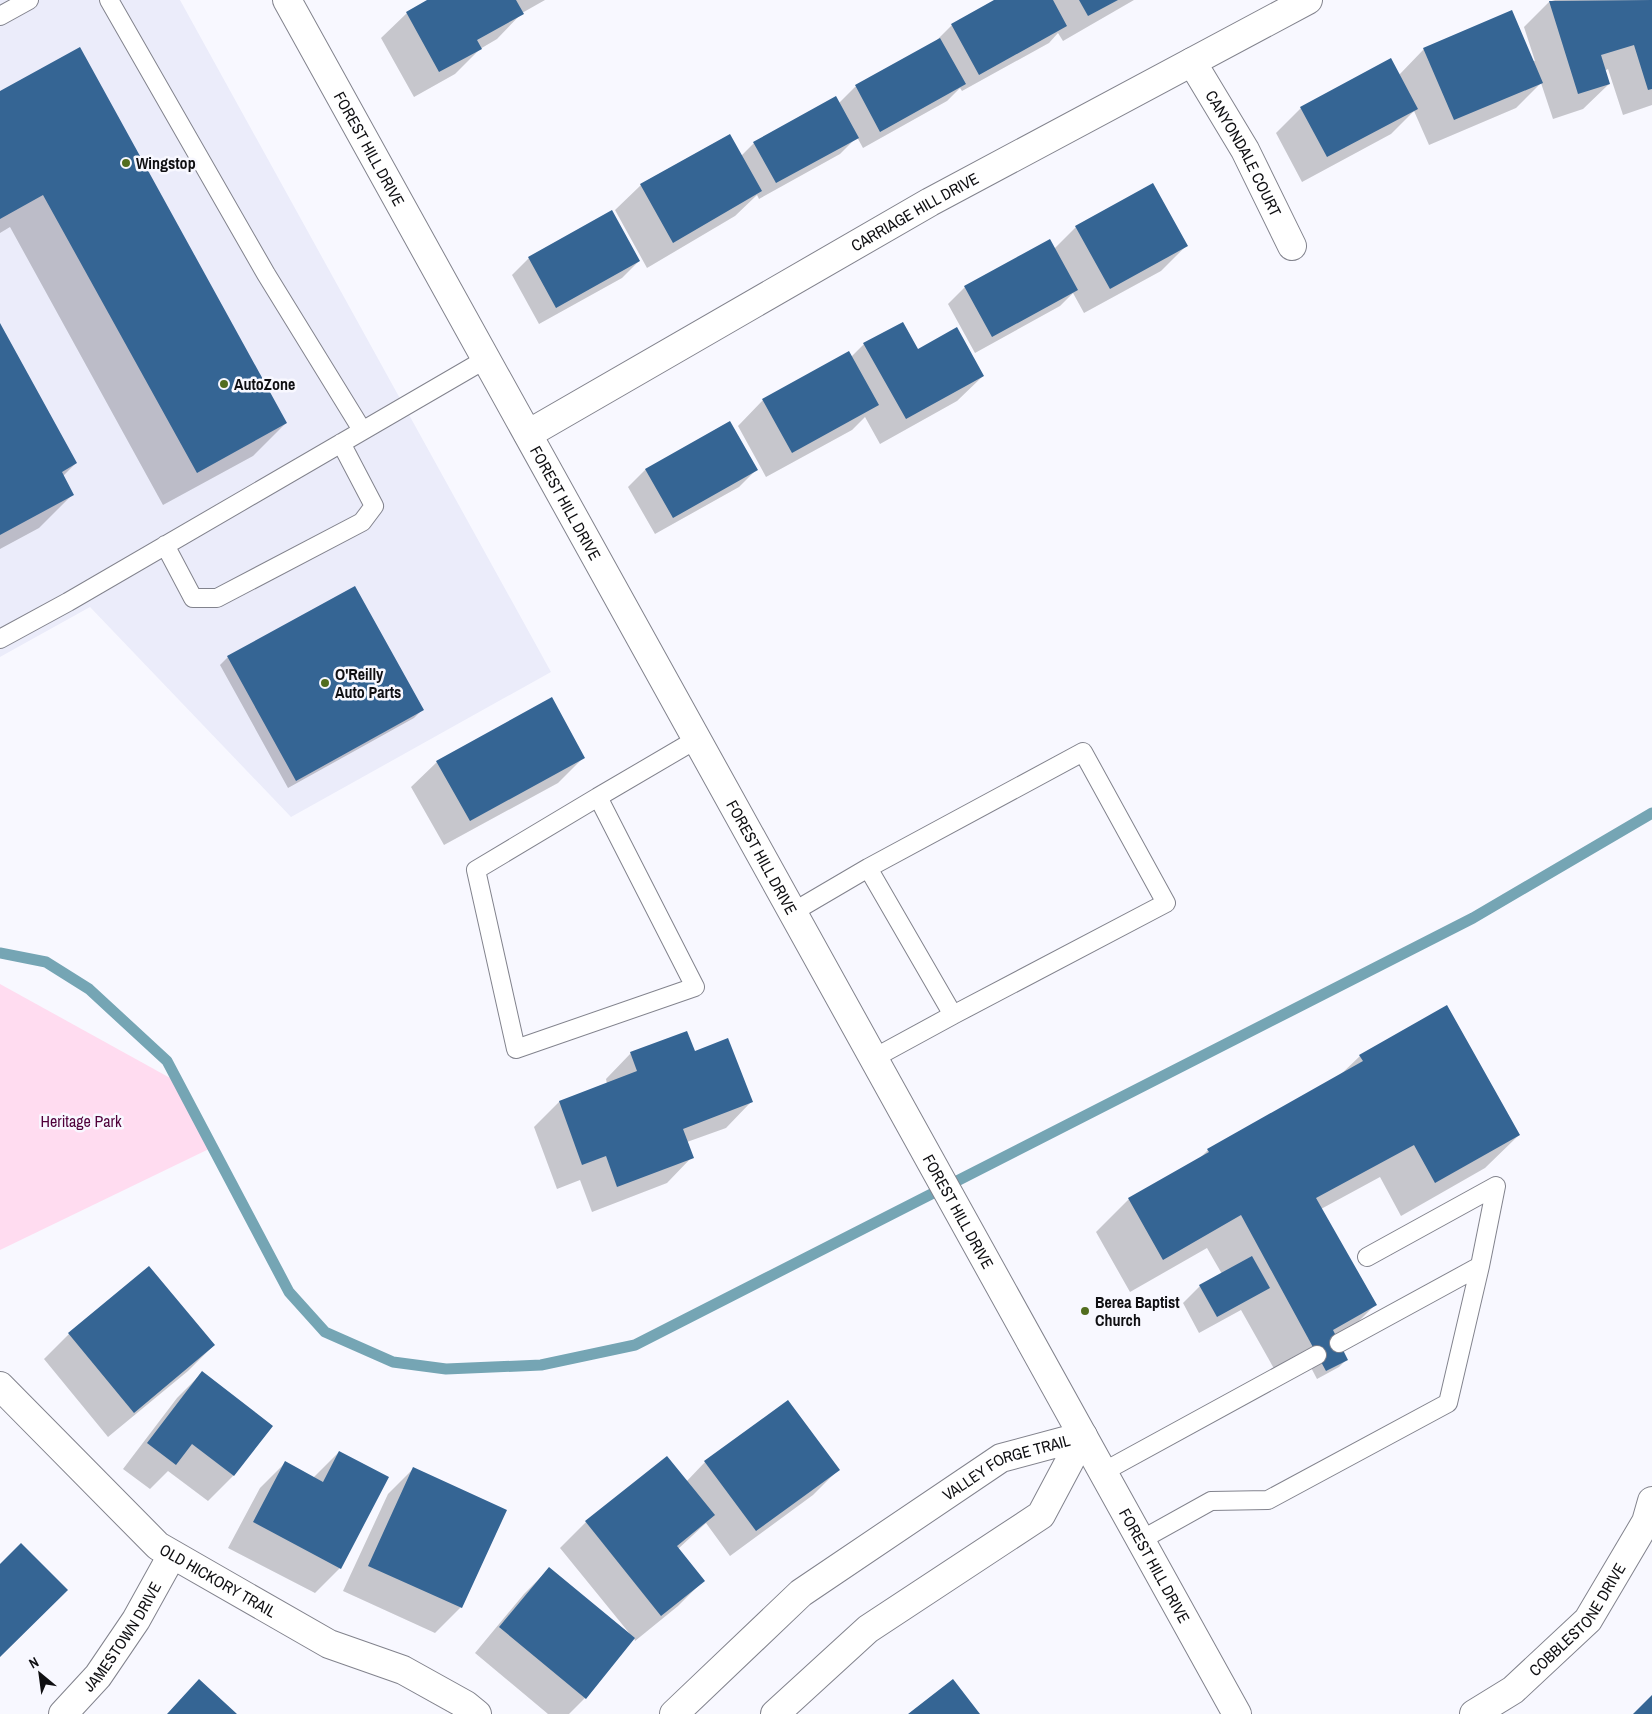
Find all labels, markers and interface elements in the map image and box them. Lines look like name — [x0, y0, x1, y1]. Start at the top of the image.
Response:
street label: CANYONDALE COURT — [1200, 86, 1287, 220]
street label: FOREST HILL DRIVE — [329, 87, 410, 210]
place label: Wingstop — [136, 152, 196, 174]
marker: Wingstop — [120, 157, 132, 169]
street label: CARRIAGE HILL DRIVE — [847, 167, 982, 256]
place label: AutoZone — [234, 373, 295, 395]
marker: AutoZone — [218, 378, 230, 390]
street label: FOREST HILL DRIVE — [525, 442, 606, 564]
place label: O'Reilly Auto Parts — [335, 663, 401, 703]
marker: O'Reilly Auto Parts — [319, 677, 331, 689]
street label: FOREST HILL DRIVE — [721, 796, 803, 918]
park label: Heritage Park — [41, 1110, 122, 1132]
street label: FOREST HILL DRIVE — [918, 1150, 999, 1273]
place label: Berea Baptist Church — [1095, 1291, 1180, 1331]
marker: Berea Baptist Church — [1079, 1305, 1091, 1317]
street label: VALLEY FORGE TRAIL — [938, 1429, 1073, 1505]
street label: FOREST HILL DRIVE — [1114, 1504, 1195, 1627]
street label: OLD HICKORY TRAIL — [156, 1538, 281, 1623]
street label: COBBLESTONE DRIVE — [1524, 1559, 1630, 1681]
street label: JAMESTOWN DRIVE — [78, 1578, 166, 1696]
north arrow — [15, 1649, 65, 1699]
text: N — [26, 1653, 42, 1673]

